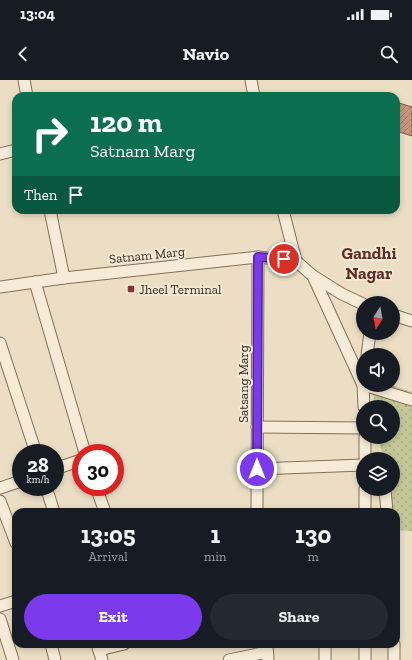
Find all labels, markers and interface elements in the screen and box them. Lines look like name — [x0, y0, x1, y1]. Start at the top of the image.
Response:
text: 13:04 — [20, 5, 55, 23]
icon: back — [12, 43, 34, 65]
text: Navio — [183, 43, 229, 65]
icon: search — [378, 43, 400, 65]
text: 120 m — [90, 106, 162, 139]
icon: right — [24, 108, 76, 160]
text: Satnam Marg — [90, 140, 195, 162]
icon: arrive — [65, 184, 87, 206]
text: Then — [24, 186, 57, 204]
pin — [267, 242, 301, 276]
district label: Gandhi Nagar — [342, 243, 396, 283]
street label: Satnam Marg — [108, 244, 186, 266]
icon: arrive — [273, 248, 295, 270]
place label: Jheel Terminal — [139, 282, 222, 297]
marker: Jheel Terminal — [126, 284, 136, 294]
north arrow — [356, 296, 400, 340]
map controls — [356, 296, 400, 496]
street label: Satsang Marg — [236, 345, 251, 423]
button: sound — [356, 348, 400, 392]
button: search — [356, 400, 400, 444]
speed limit sign: 30 — [72, 444, 124, 496]
position arrow — [236, 448, 278, 490]
button: layers — [356, 452, 400, 496]
text: 28 — [27, 453, 49, 477]
text: km/h — [27, 474, 49, 486]
text: 13:05 — [81, 520, 135, 549]
text: 1 — [210, 520, 220, 549]
text: 130 — [295, 520, 331, 549]
text: Arrival — [88, 549, 128, 564]
text: min — [204, 549, 226, 564]
text: m — [308, 549, 319, 564]
button: Exit — [24, 594, 202, 640]
button: Share — [210, 594, 388, 640]

